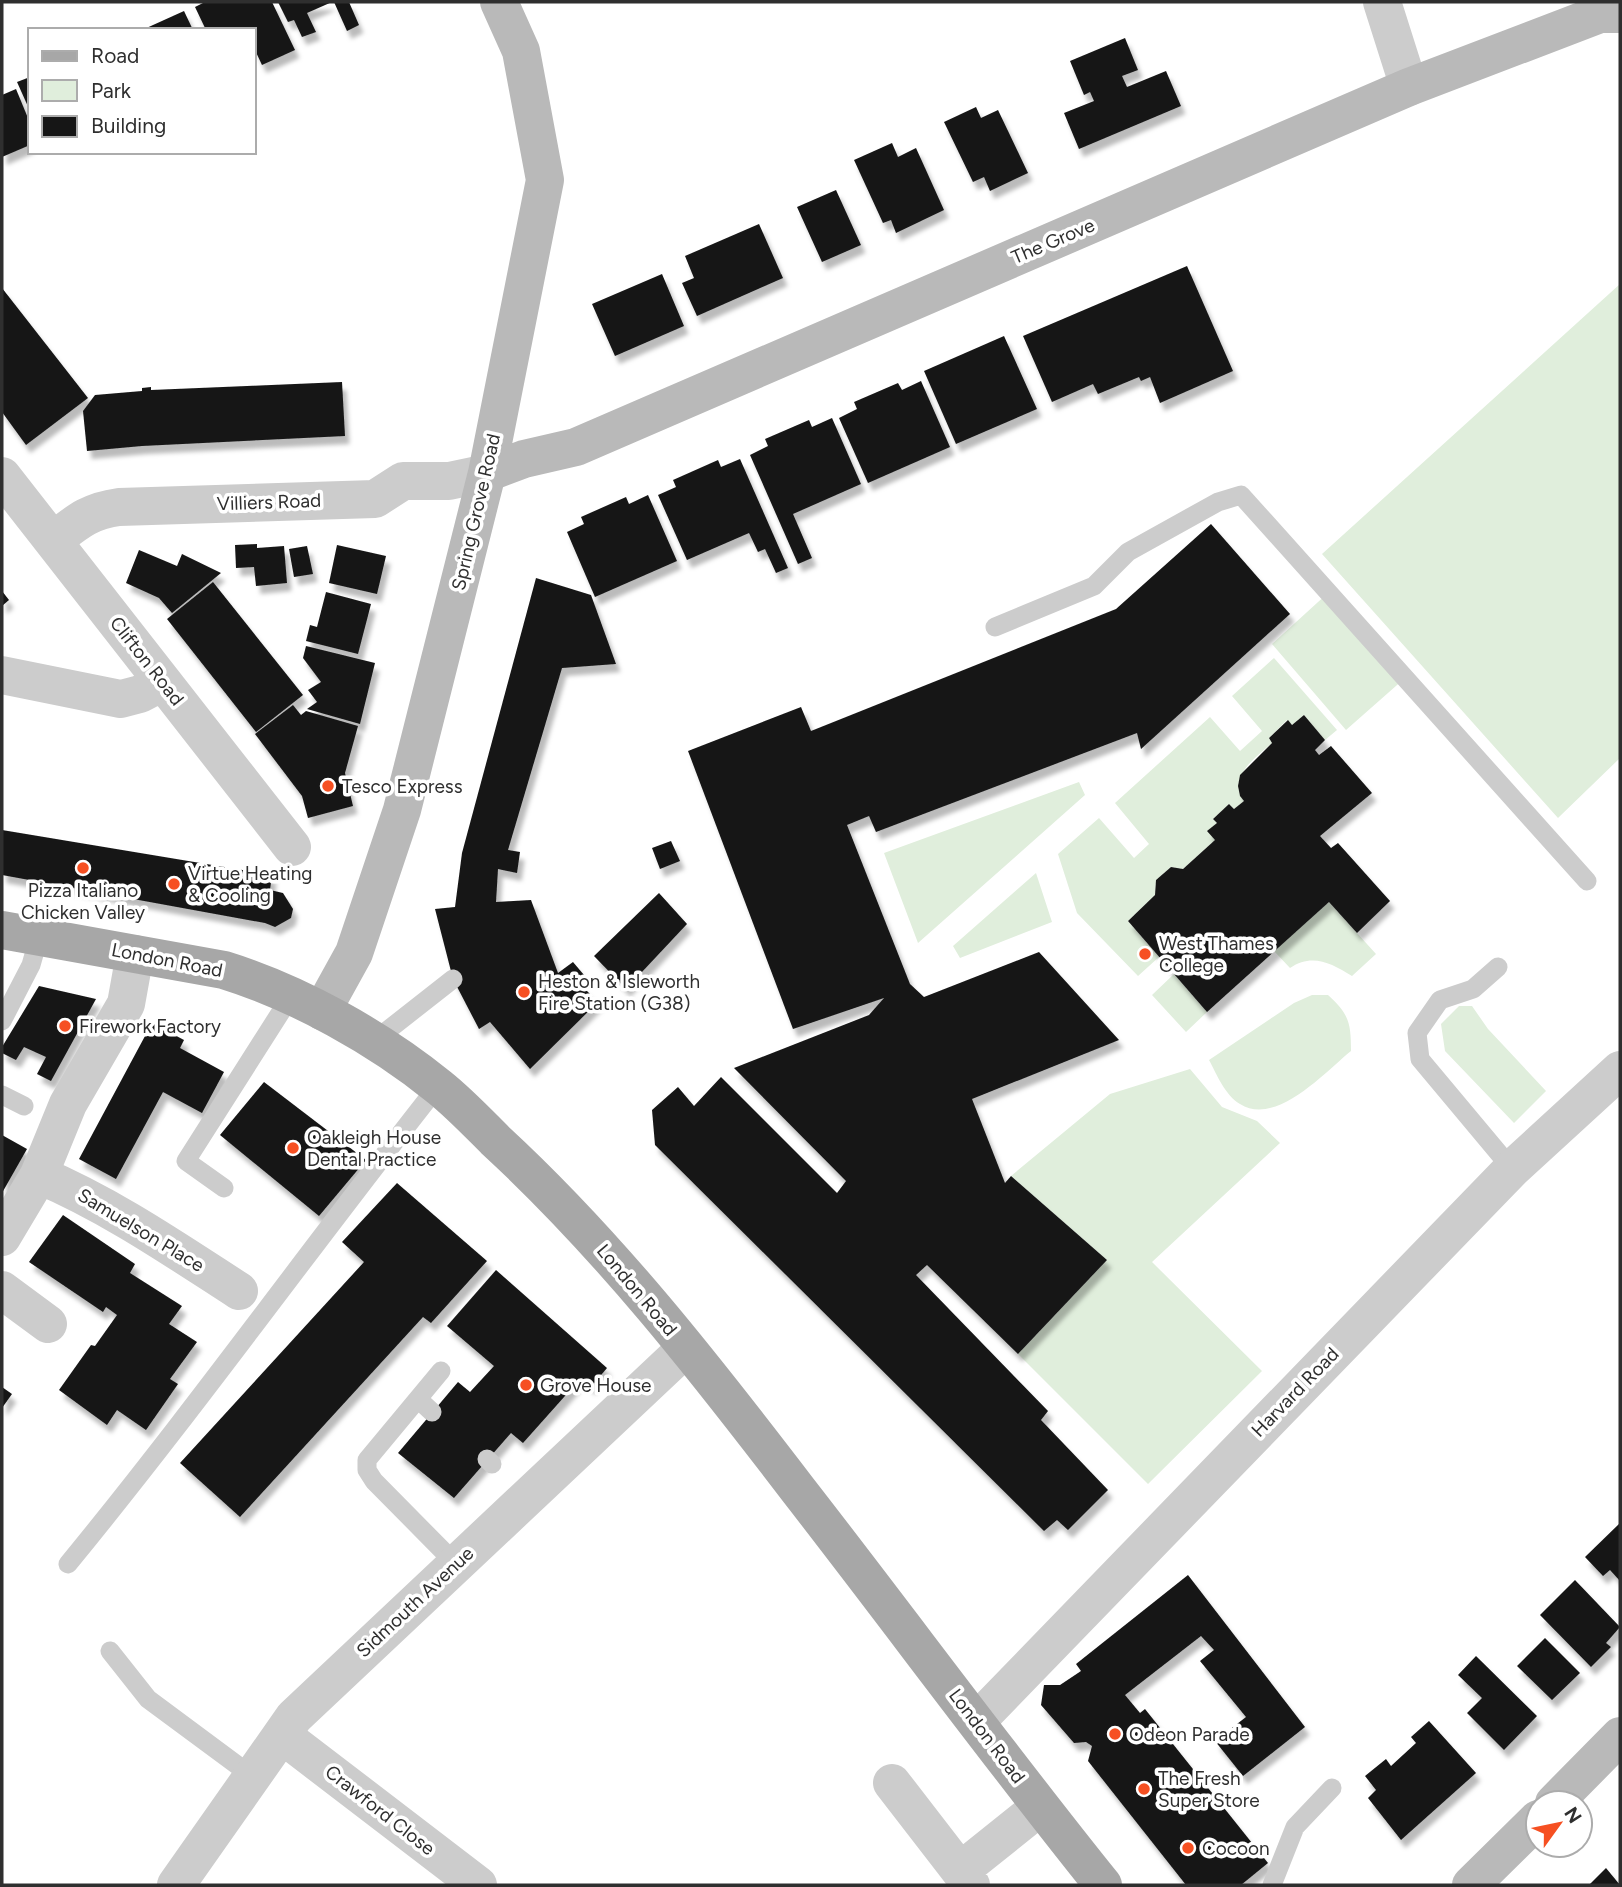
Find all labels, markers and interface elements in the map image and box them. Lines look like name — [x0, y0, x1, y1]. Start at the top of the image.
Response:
legend — [28, 28, 256, 154]
text: Road — [91, 43, 139, 68]
text: Park — [91, 78, 132, 103]
text: Building — [91, 113, 166, 138]
street label: The Grove — [1008, 213, 1098, 269]
street label: Spring Grove Road — [447, 431, 505, 593]
street label: Villiers Road — [216, 489, 322, 515]
street label: Clifton Road — [105, 612, 189, 710]
place label: Tesco Express — [342, 775, 463, 798]
marker: Tesco Express — [320, 778, 336, 794]
marker: Pizza Italiano Chicken Valley — [75, 860, 91, 876]
place label: Virtue Heating & Cooling — [188, 862, 313, 907]
marker: Virtue Heating & Cooling — [166, 876, 182, 892]
place label: Pizza Italiano Chicken Valley — [21, 879, 145, 924]
place label: West Thames College — [1159, 932, 1274, 977]
street label: London Road — [109, 938, 225, 982]
marker: West Thames College — [1137, 946, 1153, 962]
place label: Heston & Isleworth Fire Station (G38) — [538, 970, 700, 1015]
marker: Heston & Isleworth Fire Station (G38) — [516, 984, 532, 1000]
place label: Firework Factory — [79, 1015, 221, 1038]
marker: Firework Factory — [57, 1018, 73, 1034]
place label: Oakleigh House Dental Practice — [307, 1126, 441, 1171]
marker: Oakleigh House Dental Practice — [285, 1140, 301, 1156]
street label: Samuelson Place — [74, 1183, 208, 1277]
street label: London Road — [592, 1239, 682, 1341]
street label: Harvard Road — [1247, 1342, 1343, 1442]
place label: Grove House — [540, 1374, 651, 1397]
marker: Grove House — [518, 1377, 534, 1393]
street label: Sidmouth Avenue — [352, 1542, 478, 1662]
street label: London Road — [944, 1684, 1030, 1788]
place label: Odeon Parade — [1129, 1723, 1250, 1746]
marker: Odeon Parade — [1107, 1726, 1123, 1742]
street label: Crawford Close — [321, 1760, 439, 1860]
place label: The Fresh Super Store — [1158, 1767, 1260, 1812]
marker: The Fresh Super Store — [1136, 1781, 1152, 1797]
north arrow — [1524, 1789, 1594, 1859]
text: N — [1559, 1803, 1586, 1827]
place label: Cocoon — [1202, 1837, 1270, 1860]
marker: Cocoon — [1180, 1840, 1196, 1856]

